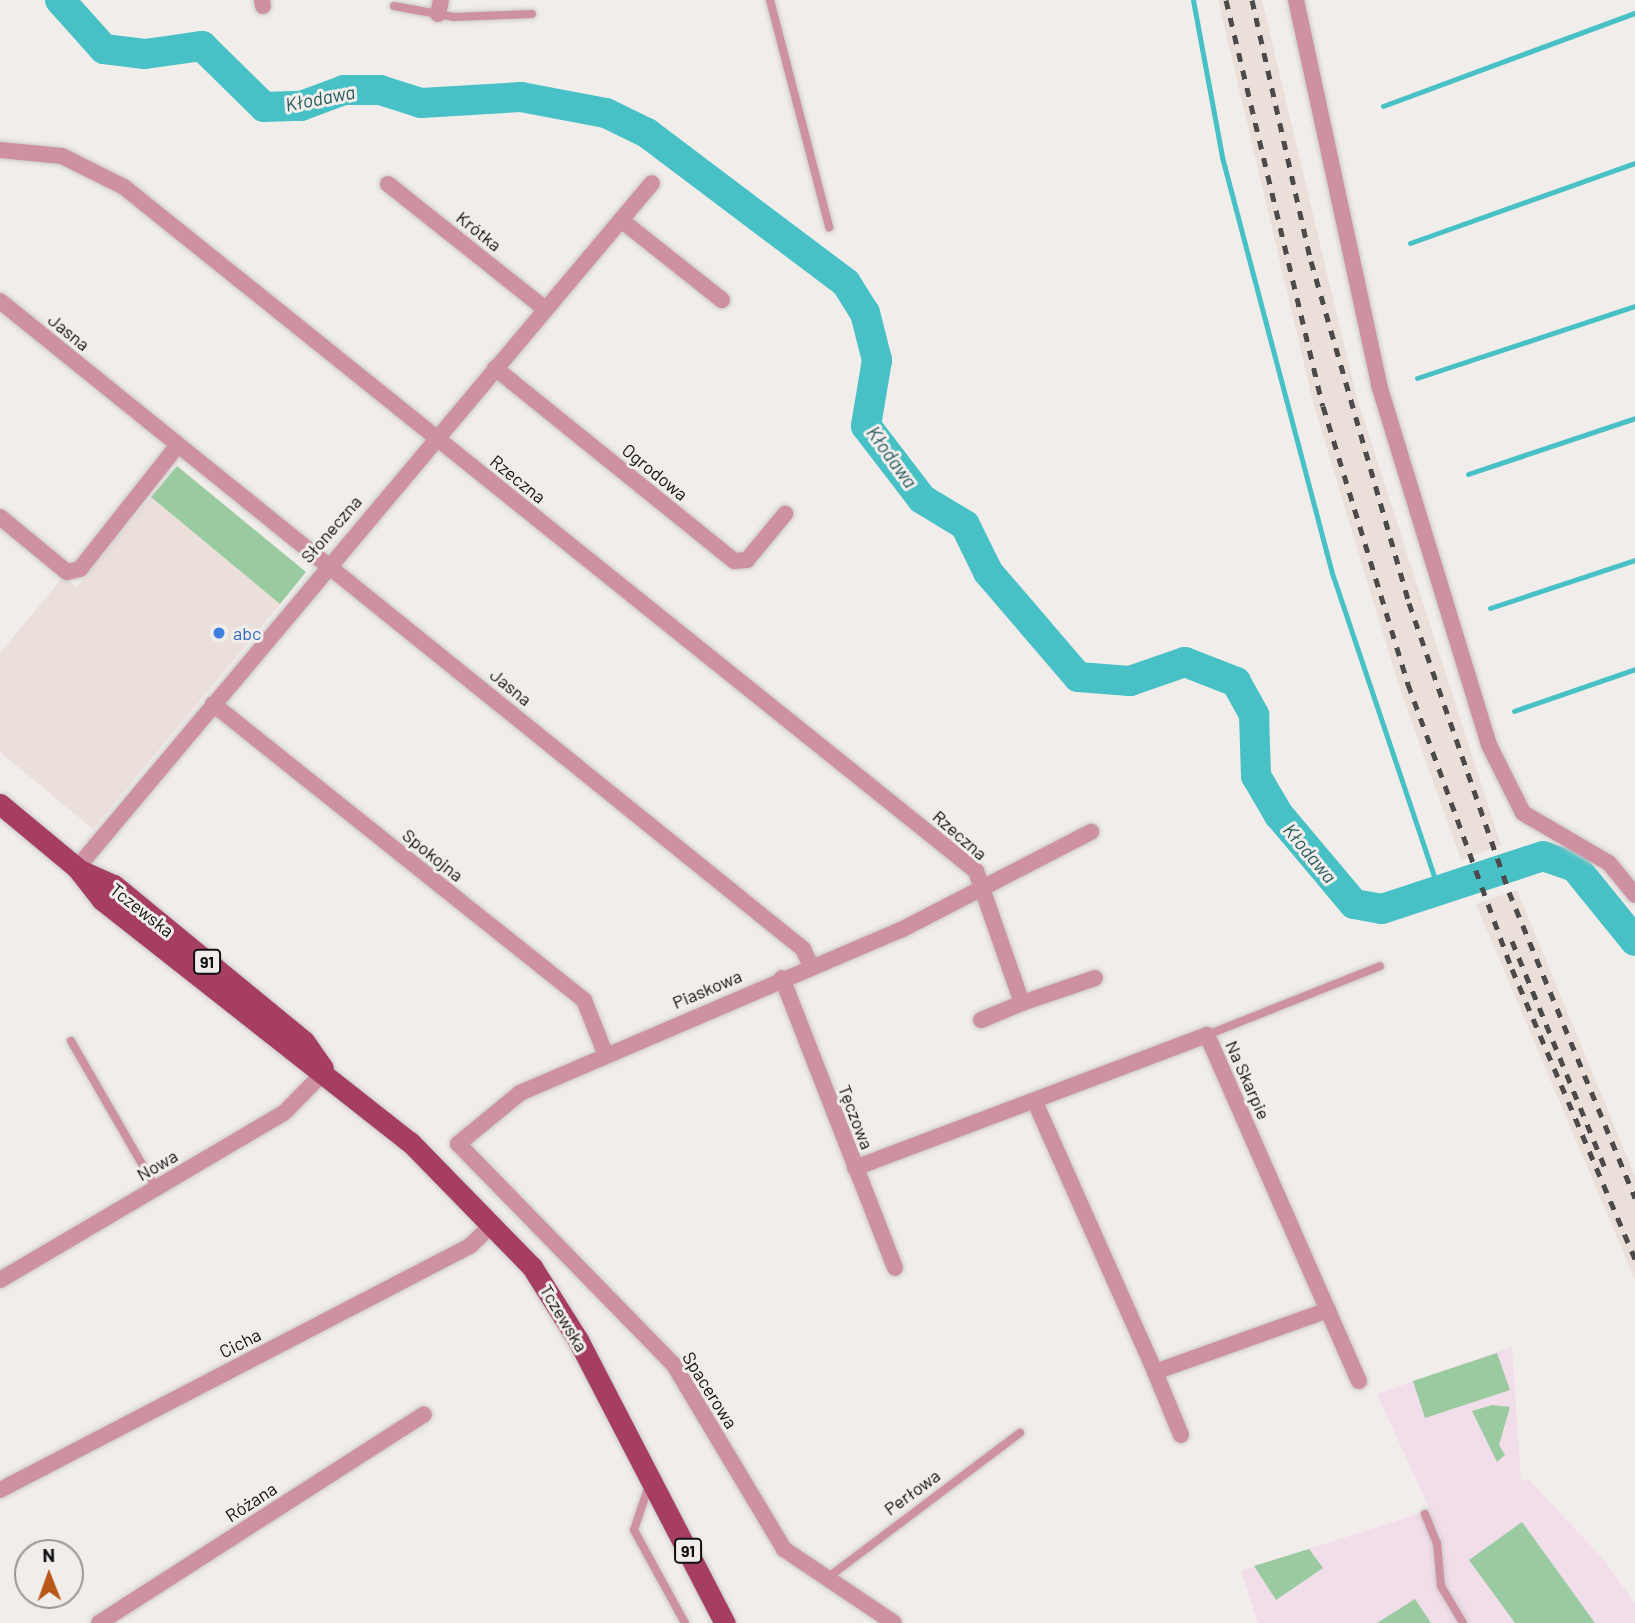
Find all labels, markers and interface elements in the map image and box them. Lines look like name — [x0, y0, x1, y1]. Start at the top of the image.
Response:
water label: Kłodawa — [283, 80, 357, 116]
street label: Krótka — [452, 206, 506, 256]
street label: Jasna — [44, 309, 94, 355]
water label: Kłodawa — [862, 422, 922, 492]
street label: Ogrodowa — [618, 439, 692, 505]
street label: Rzeczna — [486, 450, 550, 508]
street label: Słoneczna — [296, 491, 366, 567]
place label: abc — [233, 622, 261, 644]
marker: abc — [211, 625, 227, 641]
street label: Jasna — [486, 664, 536, 710]
street label: Rzeczna — [928, 806, 992, 864]
water label: Kłodawa — [1279, 819, 1341, 887]
street label: Spokojna — [398, 824, 468, 886]
street label: Tczewska — [106, 878, 178, 942]
road number: 91 — [193, 950, 221, 974]
street label: Piaskowa — [669, 965, 745, 1013]
street label: Na Skarpie — [1221, 1037, 1275, 1123]
street label: Tęczowa — [834, 1082, 878, 1152]
street label: Nowa — [133, 1145, 181, 1185]
street label: Tczewska — [535, 1280, 593, 1356]
street label: Cicha — [216, 1323, 264, 1363]
street label: Spacerowa — [678, 1348, 742, 1432]
street label: Perłowa — [880, 1464, 944, 1520]
street label: Różana — [221, 1477, 281, 1527]
north arrow — [14, 1539, 84, 1609]
road number: 91 — [674, 1539, 702, 1564]
text: N — [42, 1543, 55, 1566]

